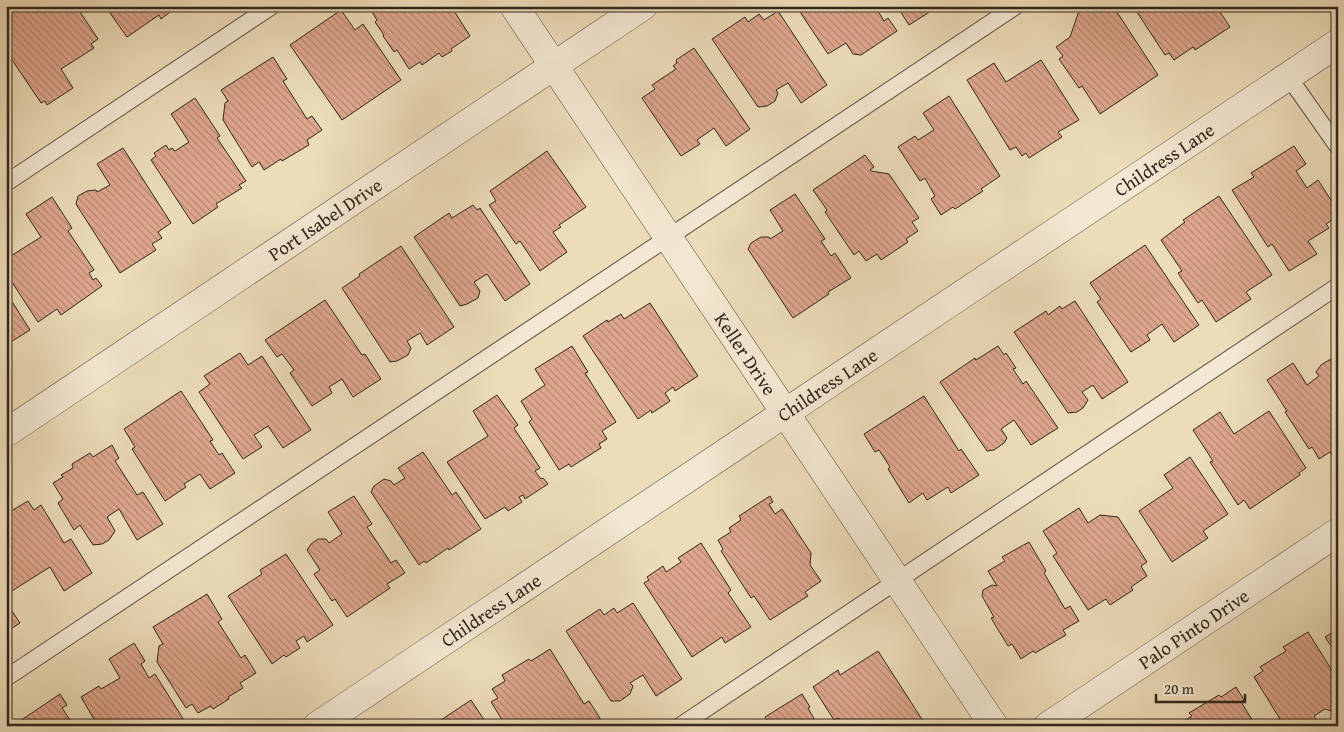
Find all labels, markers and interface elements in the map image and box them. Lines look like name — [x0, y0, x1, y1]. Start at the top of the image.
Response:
street label: Childress Lane — [1108, 116, 1220, 203]
street label: Port Isabel Drive — [262, 171, 388, 268]
street label: Keller Drive — [708, 307, 784, 401]
street label: Childress Lane — [772, 341, 883, 428]
street label: Childress Lane — [435, 566, 547, 654]
street label: Palo Pinto Drive — [1132, 581, 1254, 676]
scale bar — [1156, 672, 1245, 704]
text: 20 m — [1164, 678, 1195, 699]

